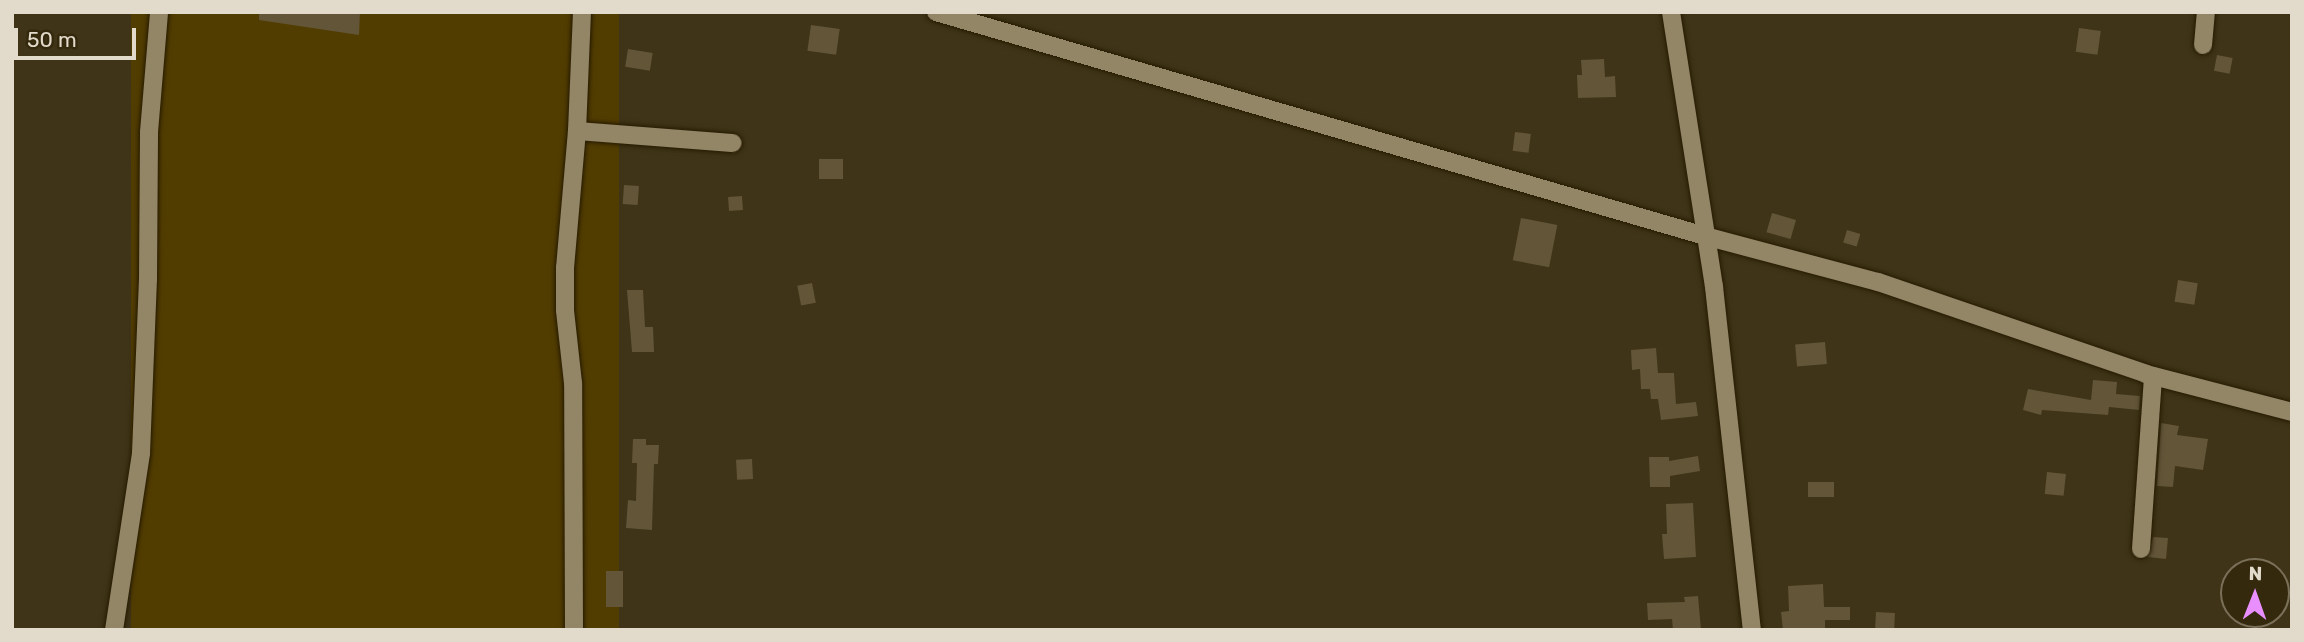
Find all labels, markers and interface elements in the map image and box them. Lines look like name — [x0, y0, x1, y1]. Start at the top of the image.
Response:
scale bar — [18, 14, 140, 58]
text: 50 m — [27, 27, 77, 52]
north arrow — [2220, 558, 2290, 628]
text: N — [2248, 562, 2262, 585]

